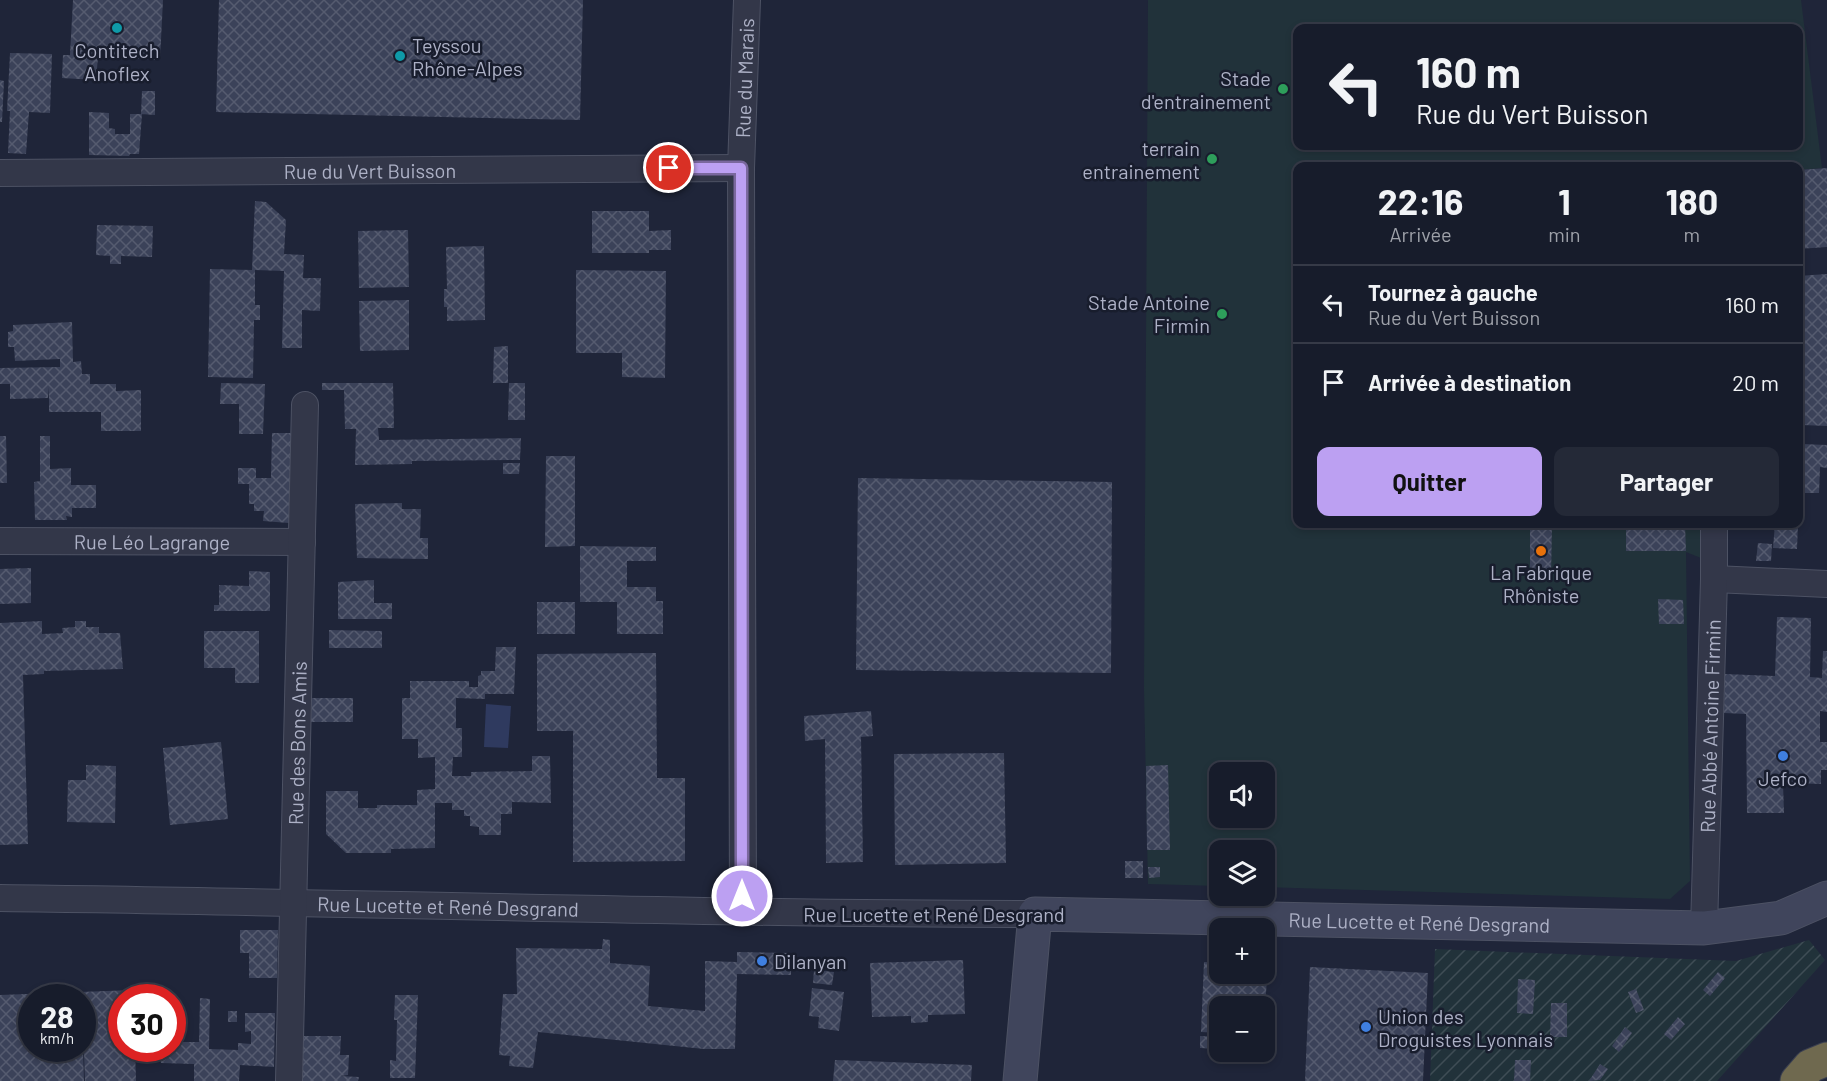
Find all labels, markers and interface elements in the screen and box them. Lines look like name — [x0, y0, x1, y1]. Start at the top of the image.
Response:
street label: Rue du Marais — [730, 18, 758, 138]
marker: Contitech Anoflex — [110, 21, 124, 35]
place label: Teyssou Rhône-Alpes — [412, 33, 523, 80]
place label: Contitech Anoflex — [75, 38, 160, 85]
text: 160 m — [1416, 46, 1521, 96]
icon: left — [1317, 48, 1395, 126]
marker: Teyssou Rhône-Alpes — [393, 49, 407, 63]
place label: Stade d'entrainement — [1141, 66, 1271, 113]
marker: Stade d'entrainement — [1276, 82, 1290, 96]
text: Rue du Vert Buisson — [1416, 97, 1649, 129]
place label: terrain entrainement — [1082, 136, 1200, 183]
pin — [643, 142, 694, 193]
icon: arrive — [652, 151, 685, 184]
marker: terrain entrainement — [1205, 152, 1219, 166]
street label: Rue du Vert Buisson — [284, 158, 456, 183]
text: 22:16 — [1378, 179, 1463, 222]
text: 1 — [1558, 179, 1571, 222]
text: 180 — [1665, 179, 1718, 222]
text: Arrivée — [1389, 222, 1452, 246]
text: min — [1548, 222, 1581, 246]
text: m — [1684, 222, 1700, 246]
text: Tournez à gauche — [1368, 279, 1538, 305]
icon: left — [1317, 288, 1350, 321]
place label: Stade Antoine Firmin — [1088, 290, 1210, 337]
text: 160 m — [1725, 291, 1779, 317]
text: Rue du Vert Buisson — [1368, 305, 1540, 329]
marker: Stade Antoine Firmin — [1215, 307, 1229, 321]
icon: arrive — [1317, 366, 1350, 399]
text: Arrivée à destination — [1368, 369, 1571, 395]
text: 20 m — [1732, 369, 1779, 395]
button: Quitter — [1317, 447, 1542, 516]
button: Partager — [1554, 447, 1779, 516]
street label: Rue Léo Lagrange — [74, 529, 230, 554]
marker: La Fabrique Rhôniste — [1534, 544, 1548, 558]
place label: La Fabrique Rhôniste — [1490, 560, 1592, 607]
street label: Rue Abbé Antoine Firmin — [1695, 619, 1725, 833]
street label: Rue des Bons Amis — [283, 661, 311, 825]
marker: Jefco — [1776, 749, 1790, 763]
map controls — [1209, 762, 1275, 1062]
button: sound — [1209, 762, 1275, 828]
place label: Jefco — [1758, 766, 1808, 790]
button: layers — [1209, 840, 1275, 906]
position arrow — [710, 864, 774, 928]
street label: Rue Lucette et René Desgrand — [317, 891, 579, 921]
street label: Rue Lucette et René Desgrand — [803, 902, 1065, 926]
street label: Rue Lucette et René Desgrand — [1288, 907, 1550, 937]
button: + — [1209, 918, 1275, 984]
place label: Dilanyan — [774, 949, 847, 973]
marker: Dilanyan — [755, 954, 769, 968]
speed limit sign: 30 — [108, 984, 186, 1062]
button: − — [1209, 996, 1275, 1062]
text: 28 — [40, 998, 74, 1034]
place label: Union des Droguistes Lyonnais — [1378, 1004, 1553, 1051]
marker: Union des Droguistes Lyonnais — [1359, 1020, 1373, 1034]
text: km/h — [40, 1029, 74, 1047]

